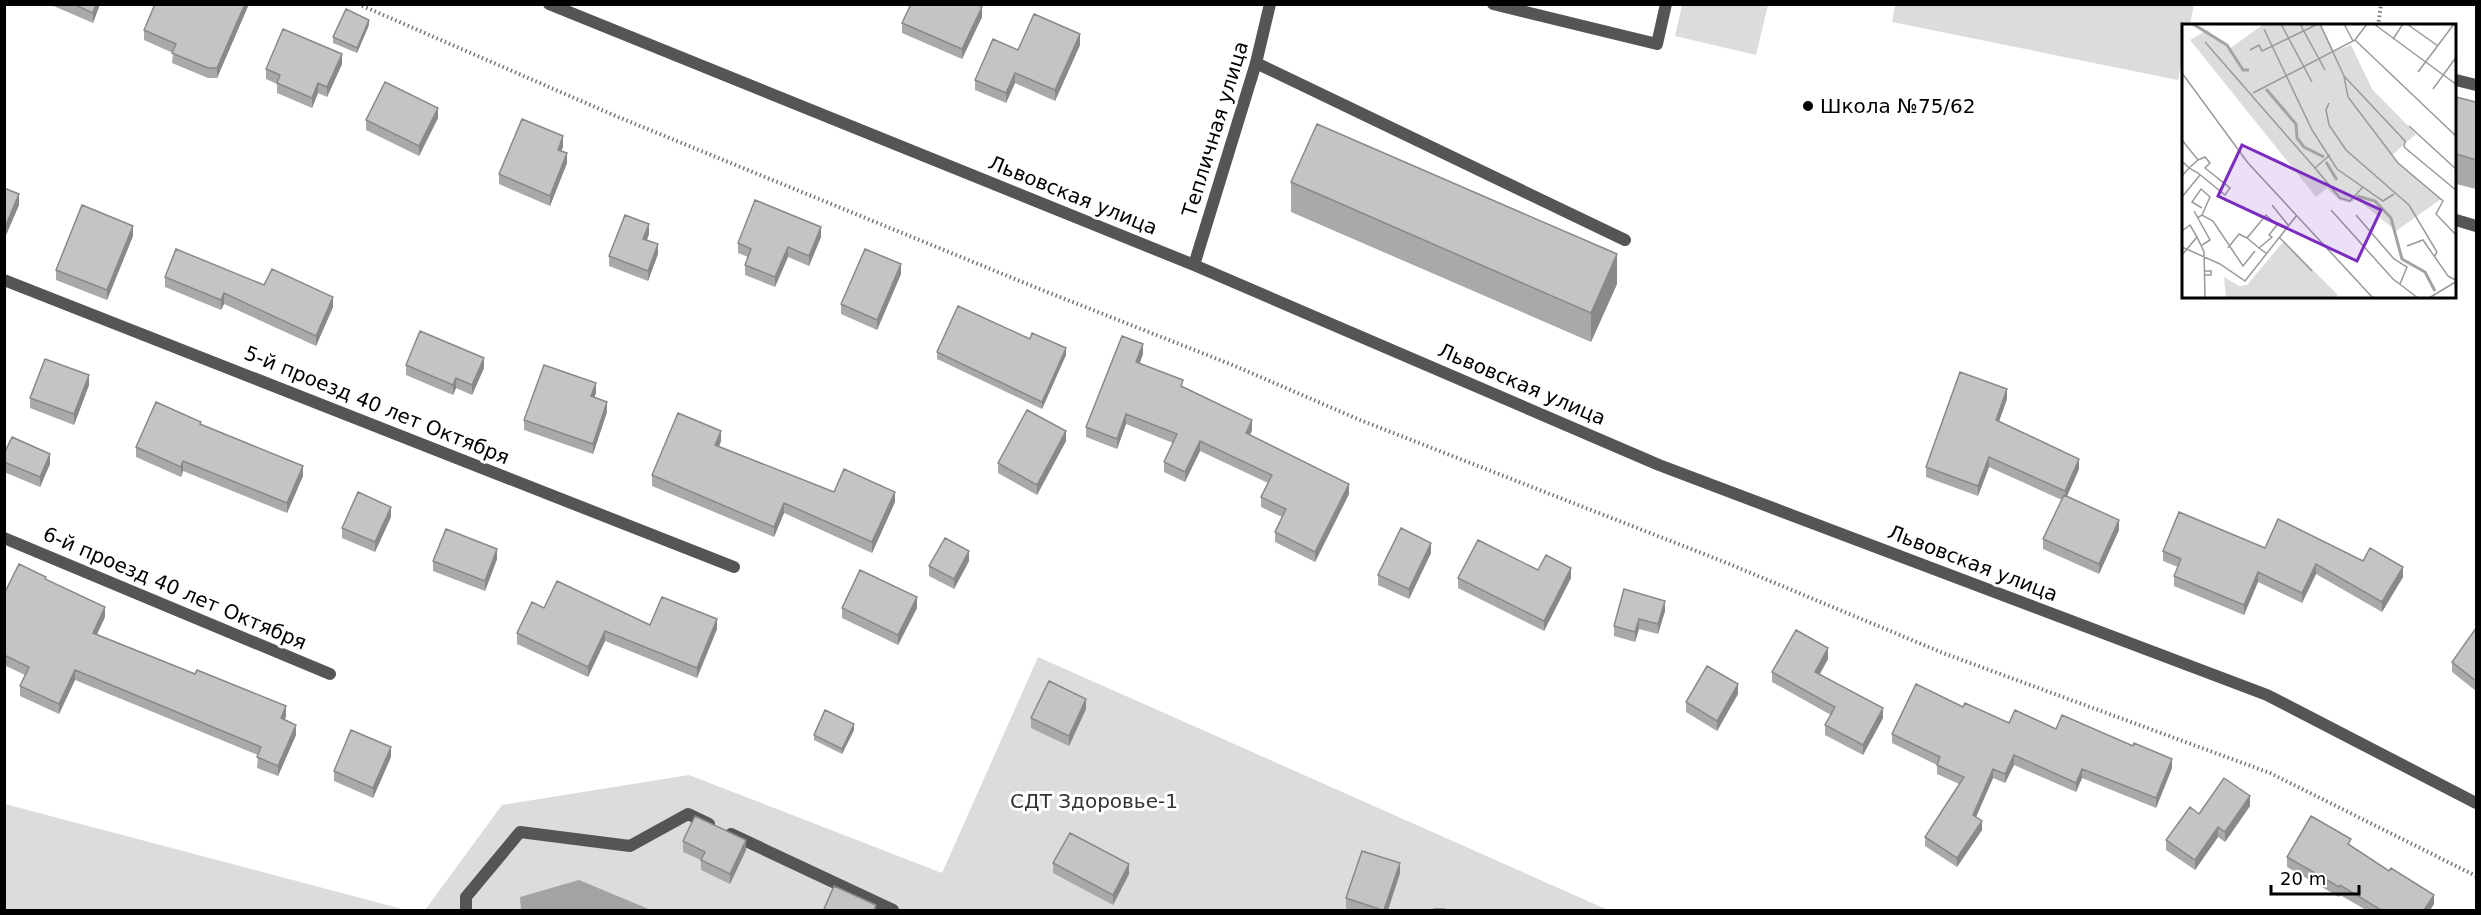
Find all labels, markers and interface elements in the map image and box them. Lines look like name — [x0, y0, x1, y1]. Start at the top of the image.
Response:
inset map — [2182, 24, 2457, 298]
street label: Тепличная улица — [1177, 38, 1253, 221]
place label: Школа №75/62 — [1820, 94, 1976, 118]
marker: Школа №75/62 — [1801, 99, 1815, 113]
street label: Львовская улица — [985, 150, 1161, 240]
street label: Львовская улица — [1435, 338, 1609, 430]
street label: 5-й проезд 40 лет Октября — [241, 341, 513, 469]
street label: Львовская улица — [1885, 520, 2061, 606]
street label: 6-й проезд 40 лет Октября — [40, 521, 310, 655]
park label: СДТ Здоровье-1 — [1010, 789, 1178, 813]
scale bar — [2271, 858, 2360, 896]
text: 20 m — [2280, 868, 2326, 889]

